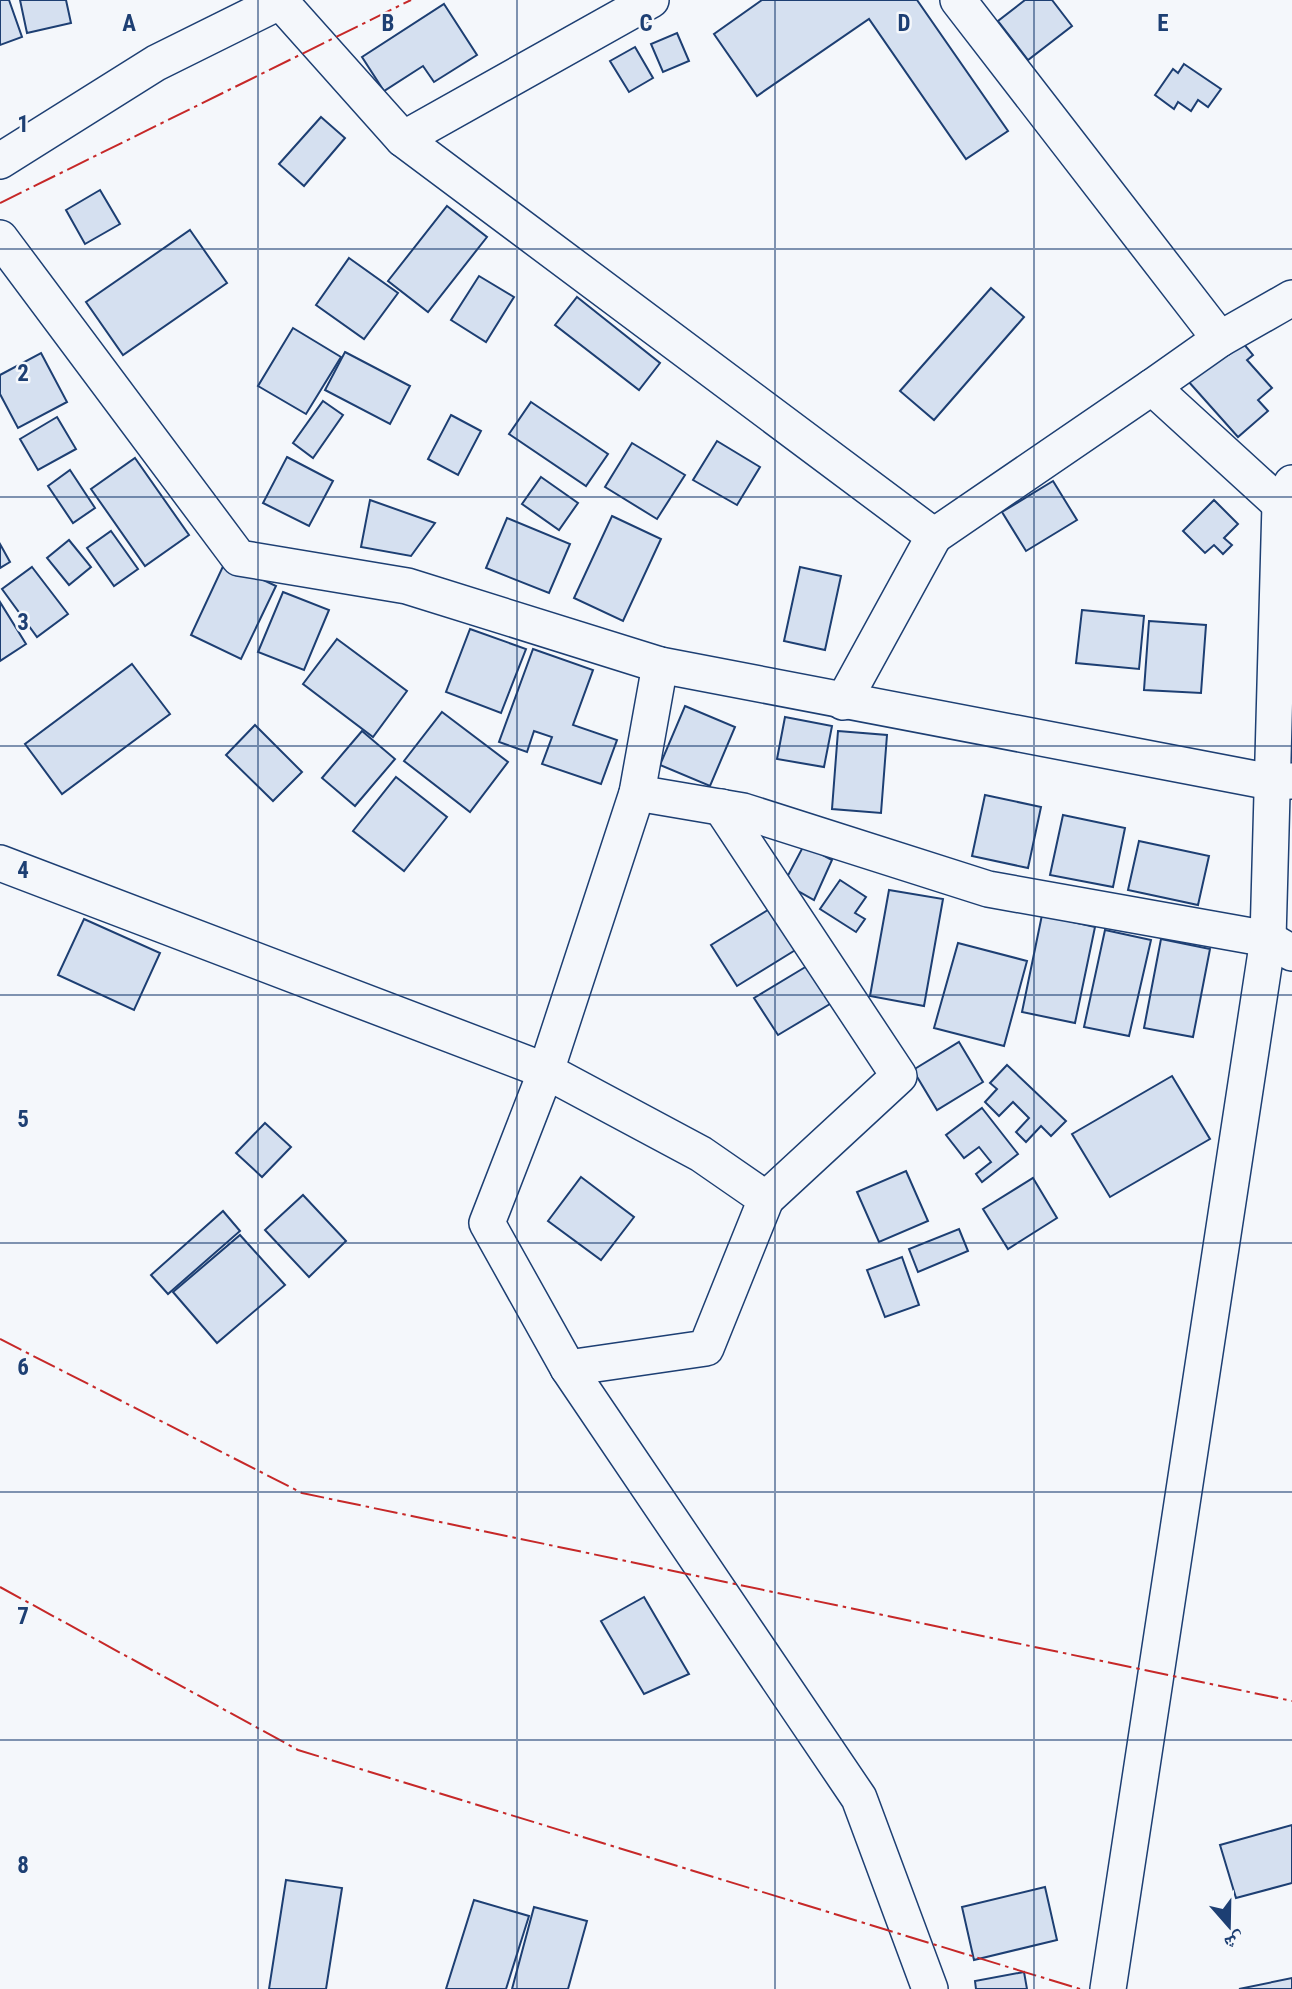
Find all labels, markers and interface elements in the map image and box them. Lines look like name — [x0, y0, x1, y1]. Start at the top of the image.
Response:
text: A — [122, 10, 136, 37]
text: B — [382, 10, 394, 37]
text: C — [639, 10, 653, 37]
text: D — [898, 10, 911, 37]
text: E — [1157, 10, 1169, 37]
text: 1 — [17, 111, 29, 138]
text: 2 — [17, 360, 29, 387]
text: 3 — [17, 609, 29, 636]
text: 4 — [17, 857, 29, 884]
text: 5 — [17, 1106, 29, 1133]
text: 6 — [17, 1354, 29, 1381]
text: 7 — [17, 1603, 29, 1630]
text: 8 — [17, 1852, 29, 1879]
north arrow — [1194, 1891, 1264, 1961]
text: ش — [1221, 1927, 1248, 1956]

